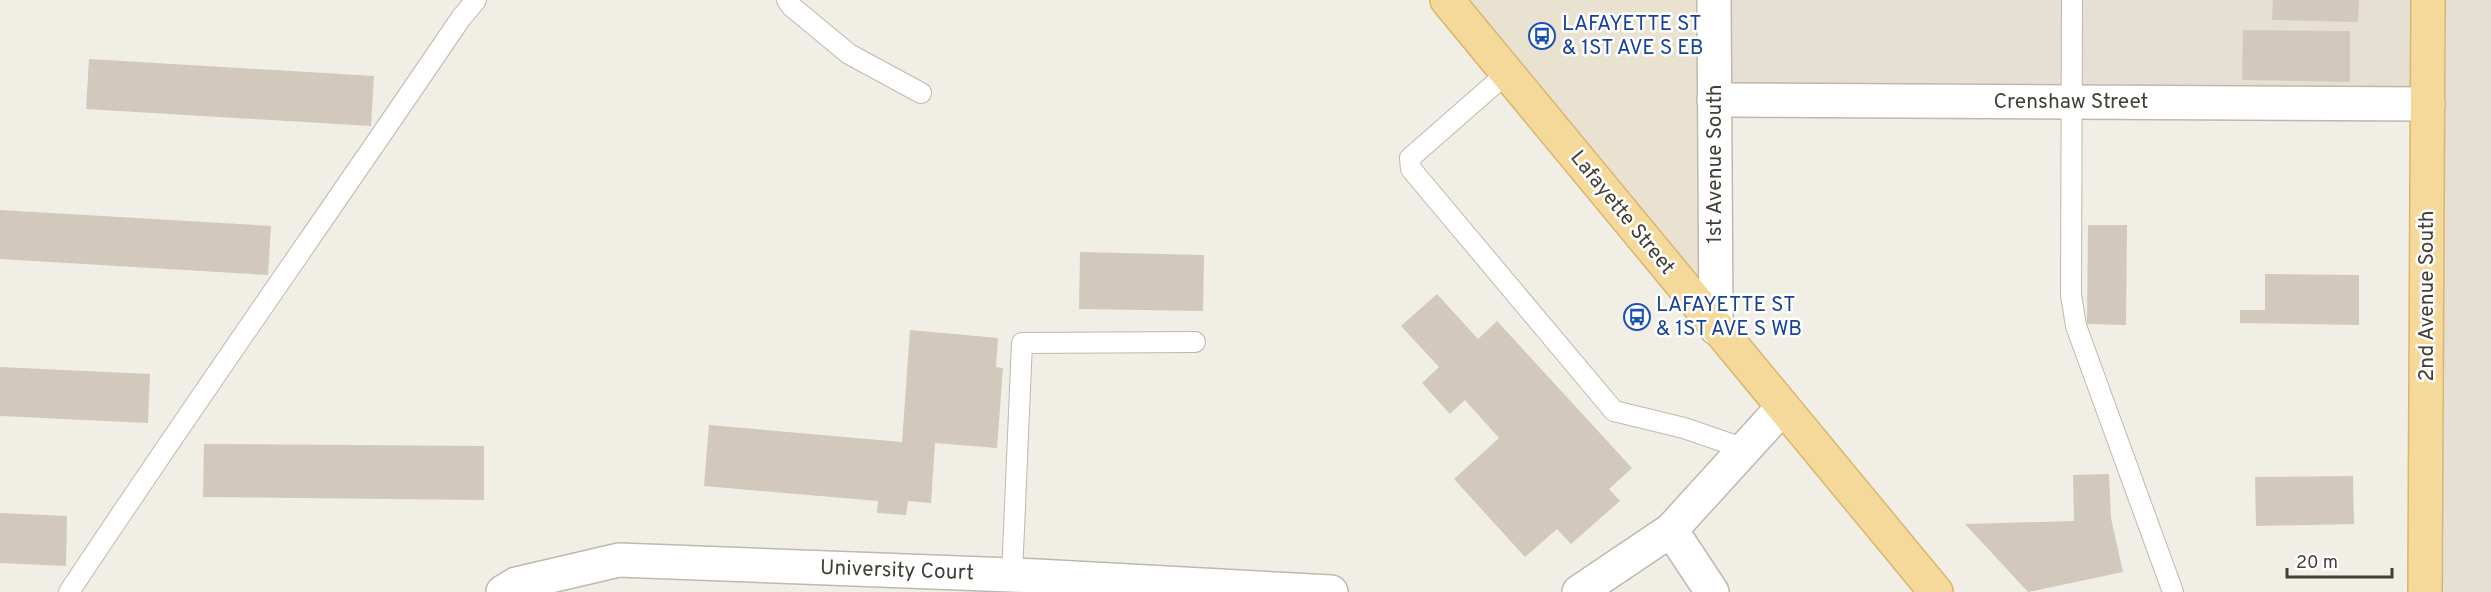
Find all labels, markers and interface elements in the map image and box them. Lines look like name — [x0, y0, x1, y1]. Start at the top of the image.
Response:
place label: LAFAYETTE ST & 1ST AVE S EB — [1562, 11, 1704, 62]
bus stop icon: LAFAYETTE ST & 1ST AVE S EB — [1527, 21, 1557, 51]
street label: 1st Avenue South — [1702, 84, 1729, 244]
street label: Crenshaw Street — [1994, 89, 2148, 116]
street label: Lafayette Street — [1564, 145, 1680, 281]
street label: 2nd Avenue South — [2414, 210, 2441, 382]
place label: LAFAYETTE ST & 1ST AVE S WB — [1656, 292, 1802, 343]
bus stop icon: LAFAYETTE ST & 1ST AVE S WB — [1622, 302, 1652, 332]
scale bar — [2287, 541, 2392, 579]
text: 20 m — [2296, 552, 2338, 575]
street label: University Court — [819, 555, 975, 587]

